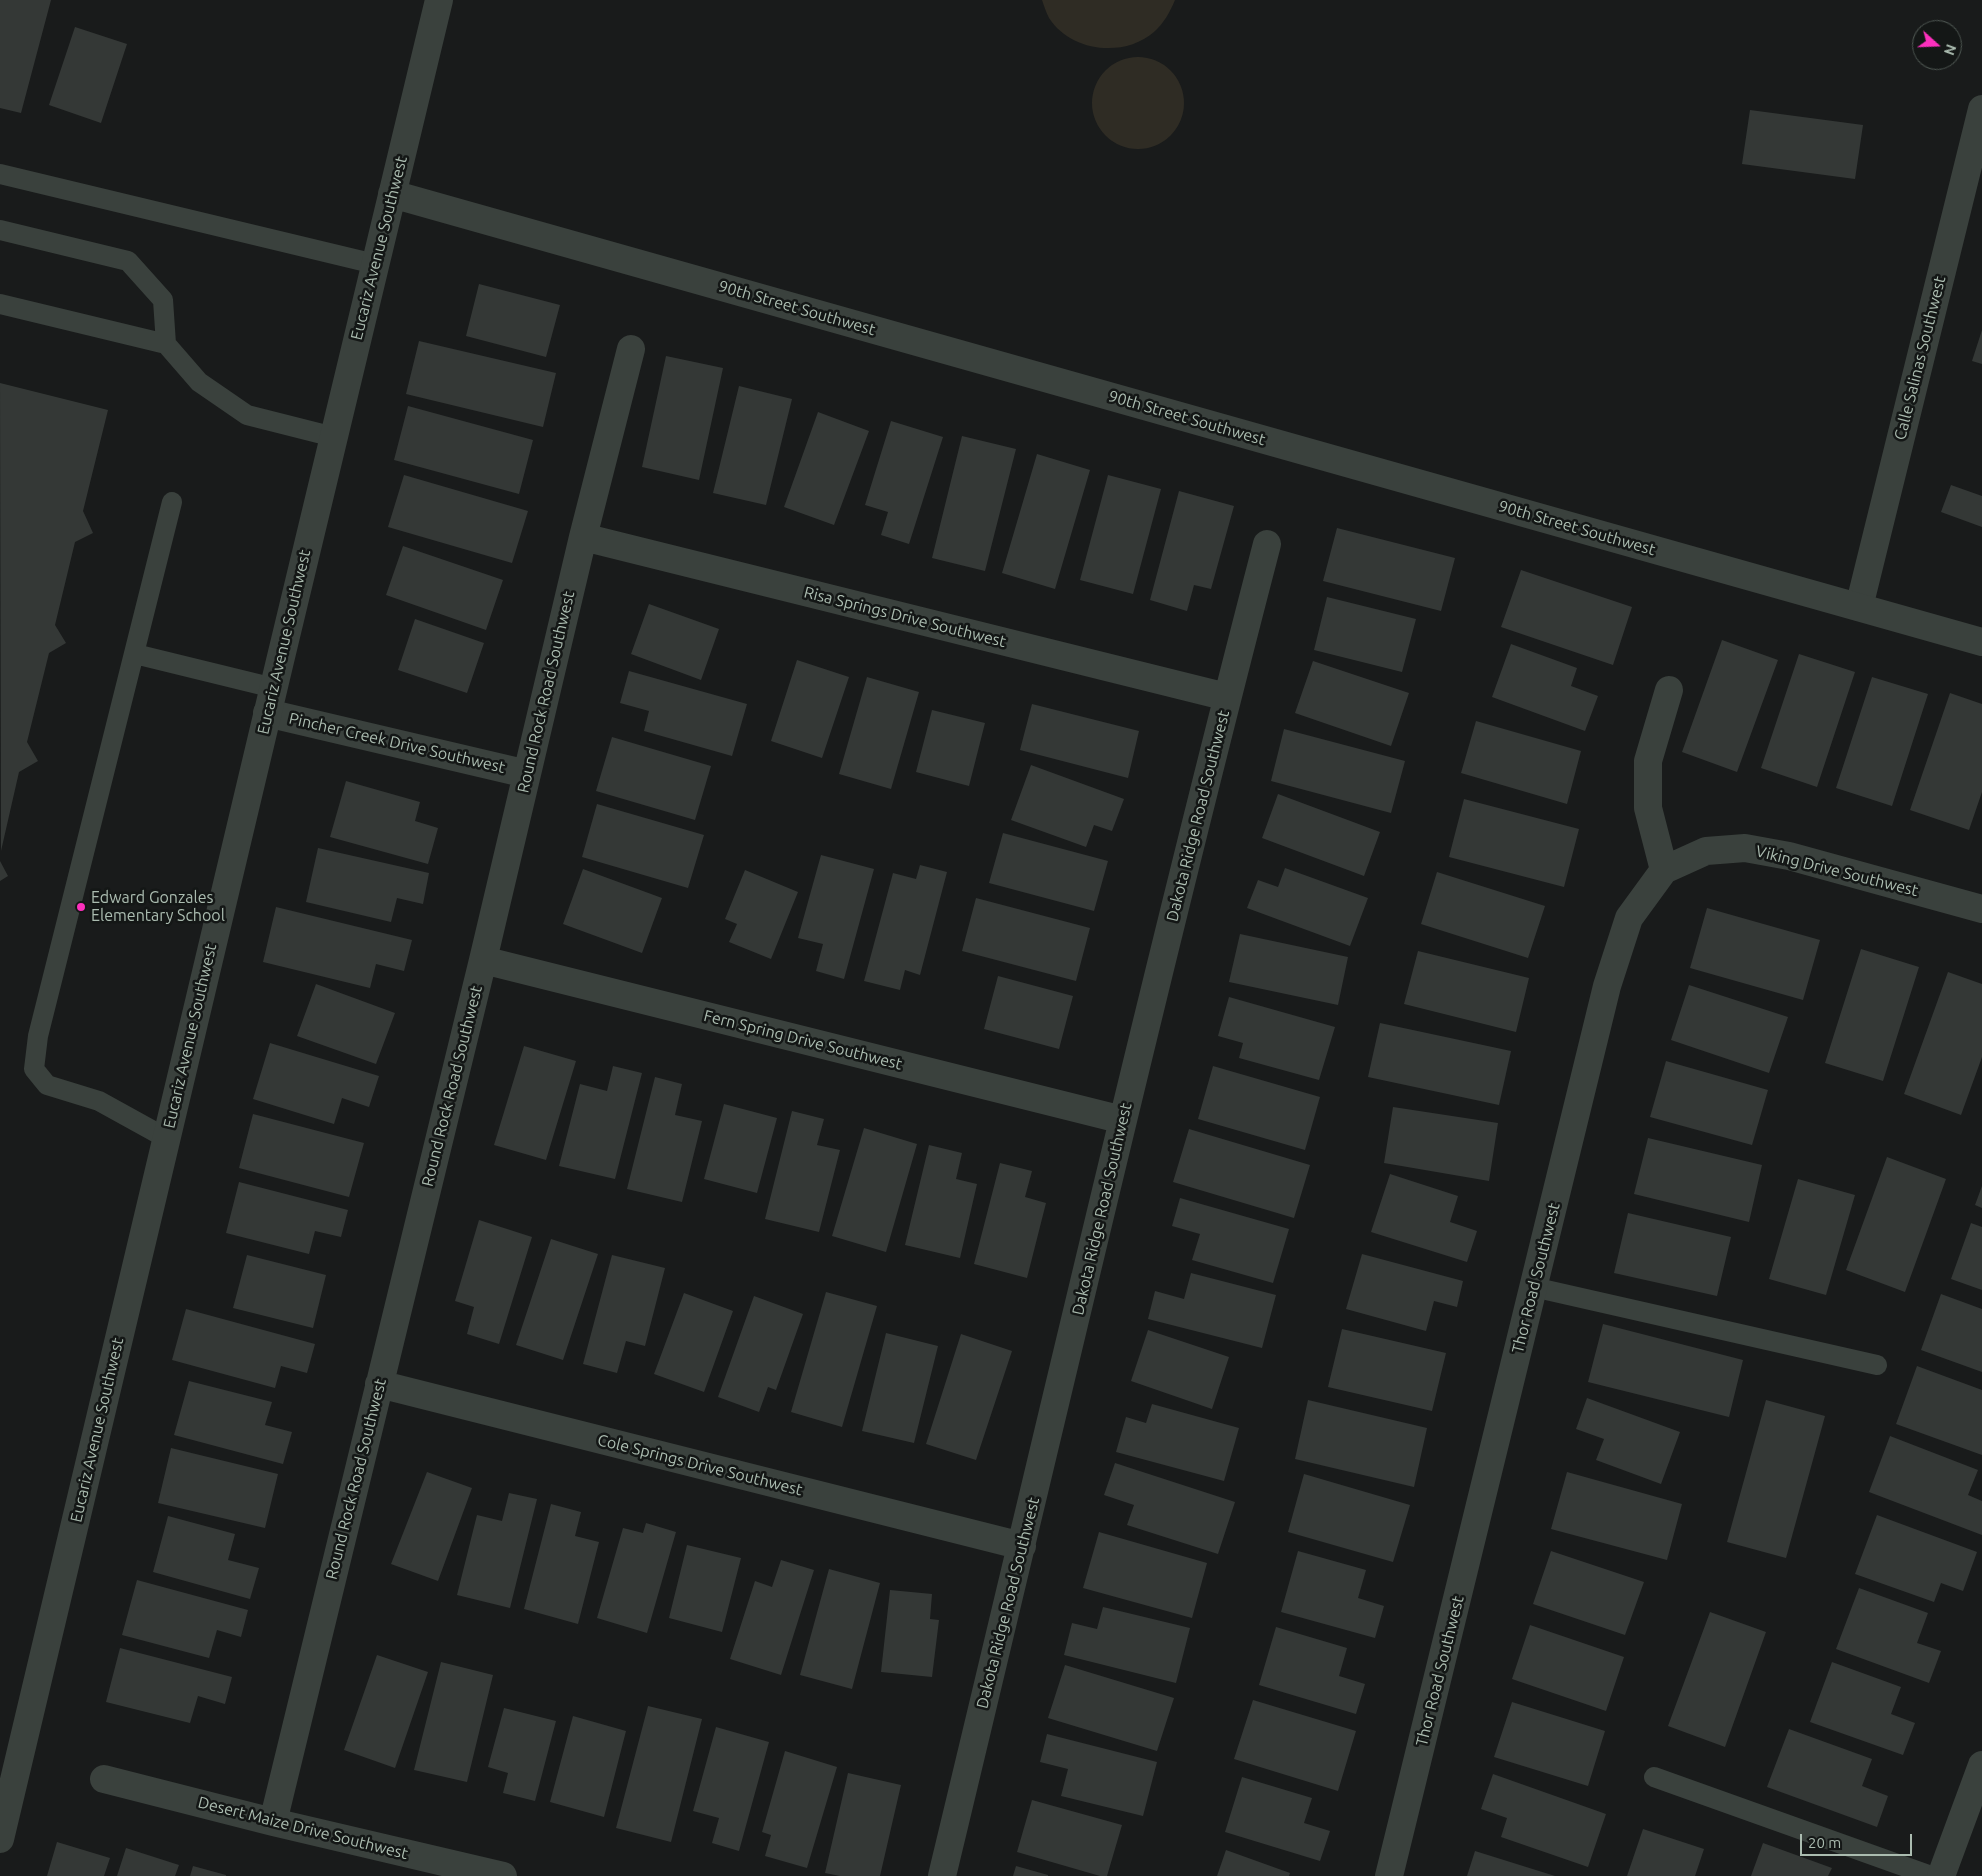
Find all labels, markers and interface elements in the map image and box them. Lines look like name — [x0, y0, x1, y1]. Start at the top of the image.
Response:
north arrow — [1912, 20, 1962, 70]
text: N — [1941, 42, 1959, 57]
street label: Eucariz Avenue Southwest — [347, 154, 411, 342]
street label: Calle Salinas Southwest — [1890, 274, 1950, 442]
street label: 90th Street Southwest — [716, 276, 878, 340]
street label: 90th Street Southwest — [1106, 386, 1268, 450]
street label: 90th Street Southwest — [1496, 496, 1658, 560]
street label: Eucariz Avenue Southwest — [253, 548, 315, 736]
street label: Risa Springs Drive Southwest — [802, 583, 1008, 651]
street label: Round Rock Road Southwest — [513, 589, 579, 795]
street label: Dakota Ridge Road Southwest — [1162, 708, 1234, 924]
street label: Pincher Creek Drive Southwest — [287, 709, 507, 777]
street label: Viking Drive Southwest — [1754, 842, 1920, 900]
place label: Edward Gonzales Elementary School — [91, 888, 225, 926]
marker: Edward Gonzales Elementary School — [75, 901, 87, 913]
street label: Eucariz Avenue Southwest — [159, 942, 221, 1130]
street label: Round Rock Road Southwest — [418, 984, 486, 1188]
street label: Fern Spring Drive Southwest — [702, 1006, 904, 1074]
street label: Dakota Ridge Road Southwest — [1068, 1101, 1136, 1317]
street label: Thor Road Southwest — [1508, 1201, 1564, 1355]
street label: Eucariz Avenue Southwest — [66, 1336, 128, 1524]
street label: Round Rock Road Southwest — [322, 1377, 390, 1581]
street label: Cole Springs Drive Southwest — [595, 1430, 805, 1500]
street label: Dakota Ridge Road Southwest — [972, 1495, 1044, 1711]
street label: Thor Road Southwest — [1412, 1594, 1468, 1748]
street label: Desert Maize Drive Southwest — [196, 1793, 410, 1863]
scale bar — [1802, 1824, 1914, 1856]
text: 20 m — [1808, 1834, 1841, 1851]

